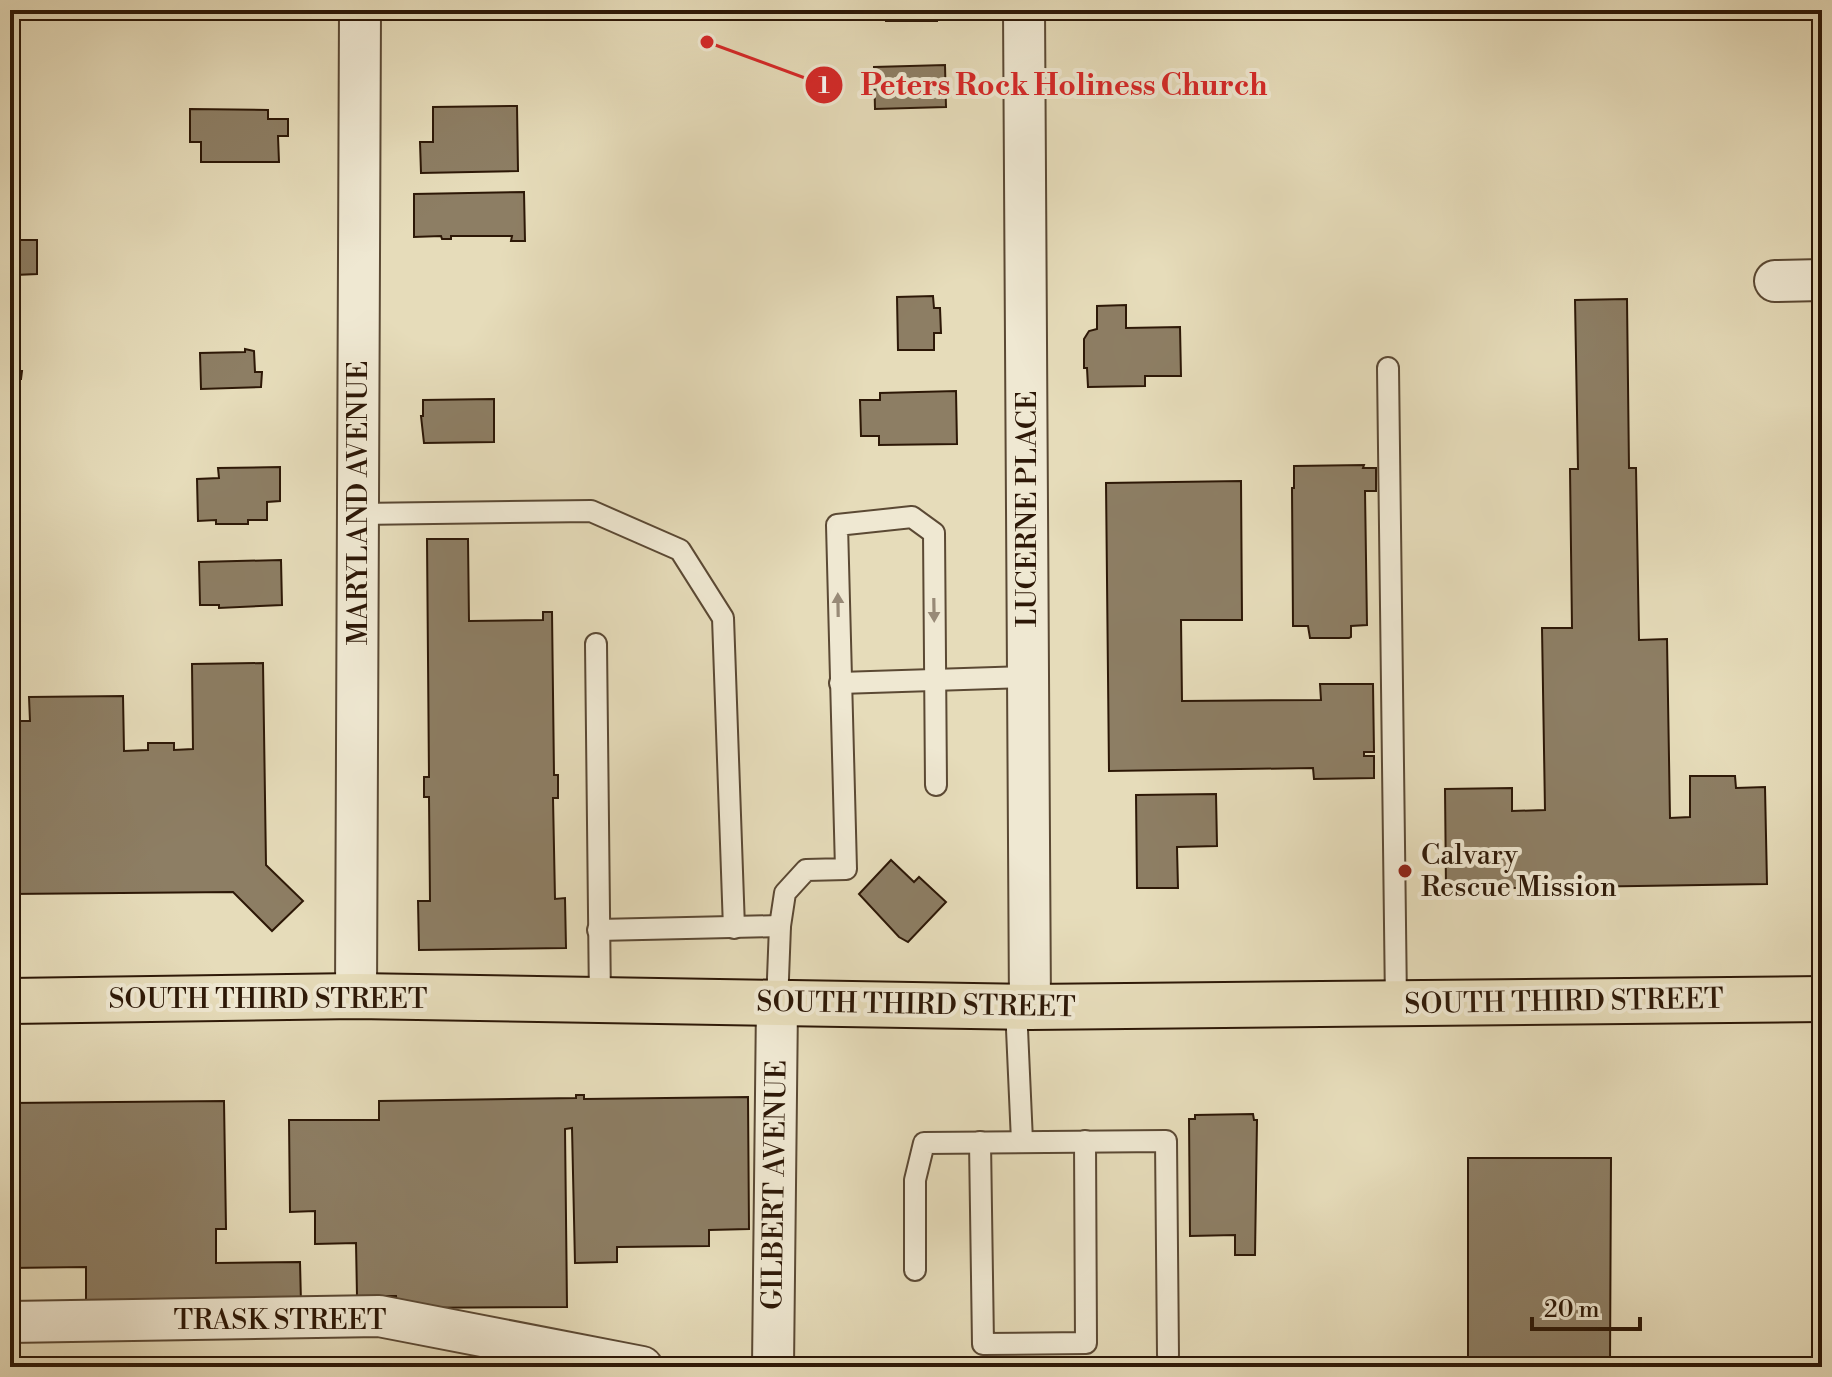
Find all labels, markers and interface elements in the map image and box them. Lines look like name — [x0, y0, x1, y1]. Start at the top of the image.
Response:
callout: Peters Rock Holiness Church — [804, 58, 1283, 112]
text: Peters Rock Holiness Church — [860, 67, 1268, 105]
text: 1 — [818, 71, 830, 101]
street label: MARYLAND AVENUE — [341, 361, 376, 645]
street label: LUCERNE PLACE — [1010, 391, 1045, 627]
one-way arrow — [832, 592, 845, 617]
one-way arrow — [928, 598, 941, 623]
place label: Calvary Rescue Mission — [1421, 838, 1617, 905]
marker: Calvary Rescue Mission — [1396, 862, 1414, 880]
street label: SOUTH THIRD STREET — [108, 982, 428, 1017]
street label: SOUTH THIRD STREET — [1404, 982, 1724, 1022]
street label: SOUTH THIRD STREET — [756, 985, 1076, 1025]
street label: GILBERT AVENUE — [755, 1060, 795, 1310]
scale bar — [1532, 1281, 1640, 1331]
text: 20 m — [1544, 1295, 1600, 1325]
street label: TRASK STREET — [173, 1303, 387, 1338]

